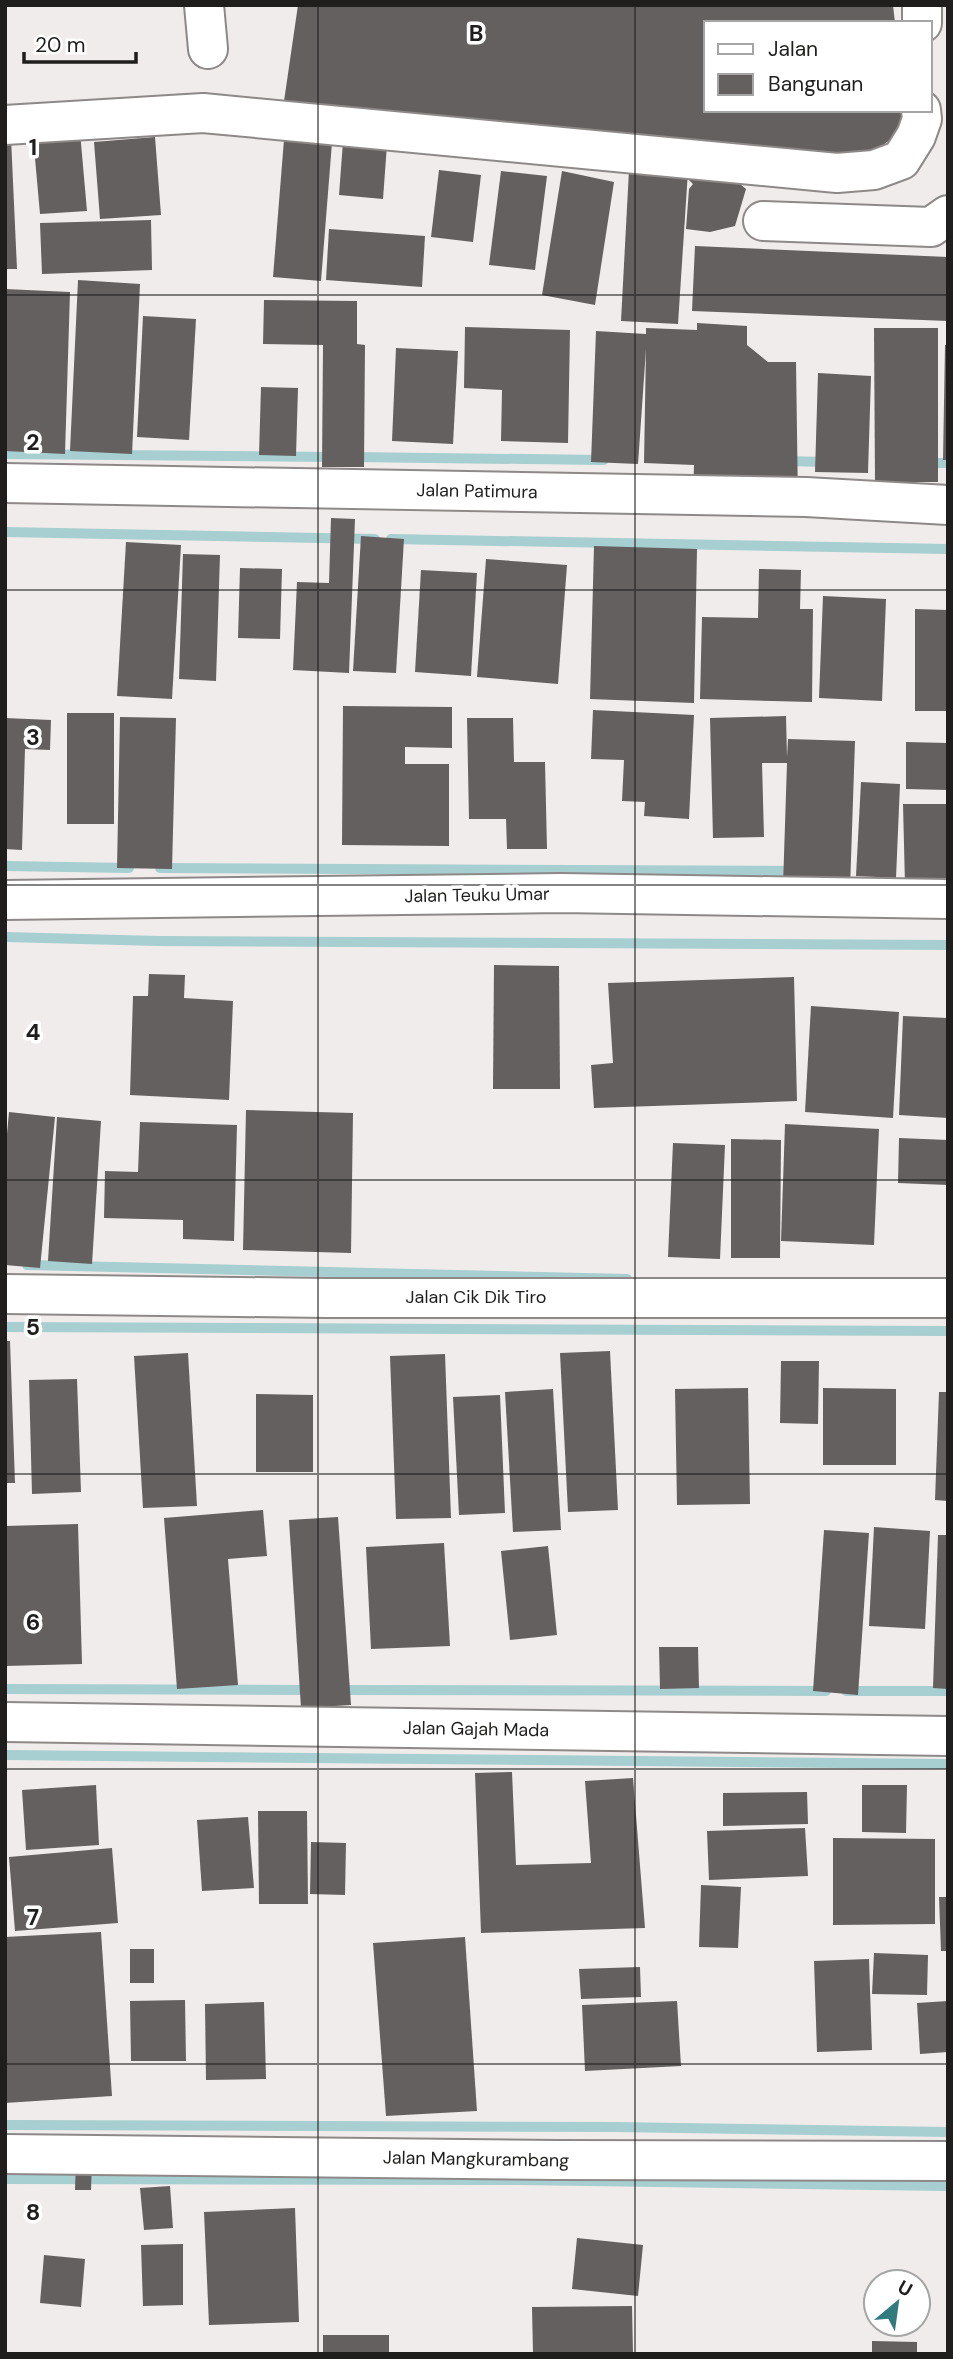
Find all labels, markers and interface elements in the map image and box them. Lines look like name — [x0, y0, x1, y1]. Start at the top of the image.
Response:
text: B — [469, 18, 483, 48]
scale bar — [24, 21, 136, 65]
legend — [704, 21, 932, 112]
text: 20 m — [35, 31, 86, 59]
text: Jalan — [768, 35, 818, 63]
text: Bangunan — [768, 70, 863, 98]
text: 1 — [29, 132, 37, 162]
text: 2 — [26, 427, 40, 457]
street label: Jalan Patimura — [416, 478, 538, 504]
text: 3 — [26, 722, 40, 752]
street label: Jalan Teuku Umar — [404, 882, 550, 908]
text: 4 — [26, 1017, 41, 1047]
street label: Jalan Cik Dik Tiro — [406, 1285, 546, 1309]
text: 5 — [26, 1312, 40, 1342]
text: 6 — [26, 1607, 40, 1637]
street label: Jalan Gajah Mada — [403, 1716, 549, 1742]
text: 7 — [27, 1902, 39, 1932]
street label: Jalan Mangkurambang — [383, 2145, 569, 2173]
text: 8 — [26, 2197, 40, 2227]
north arrow — [862, 2268, 932, 2338]
text: U — [893, 2274, 917, 2303]

